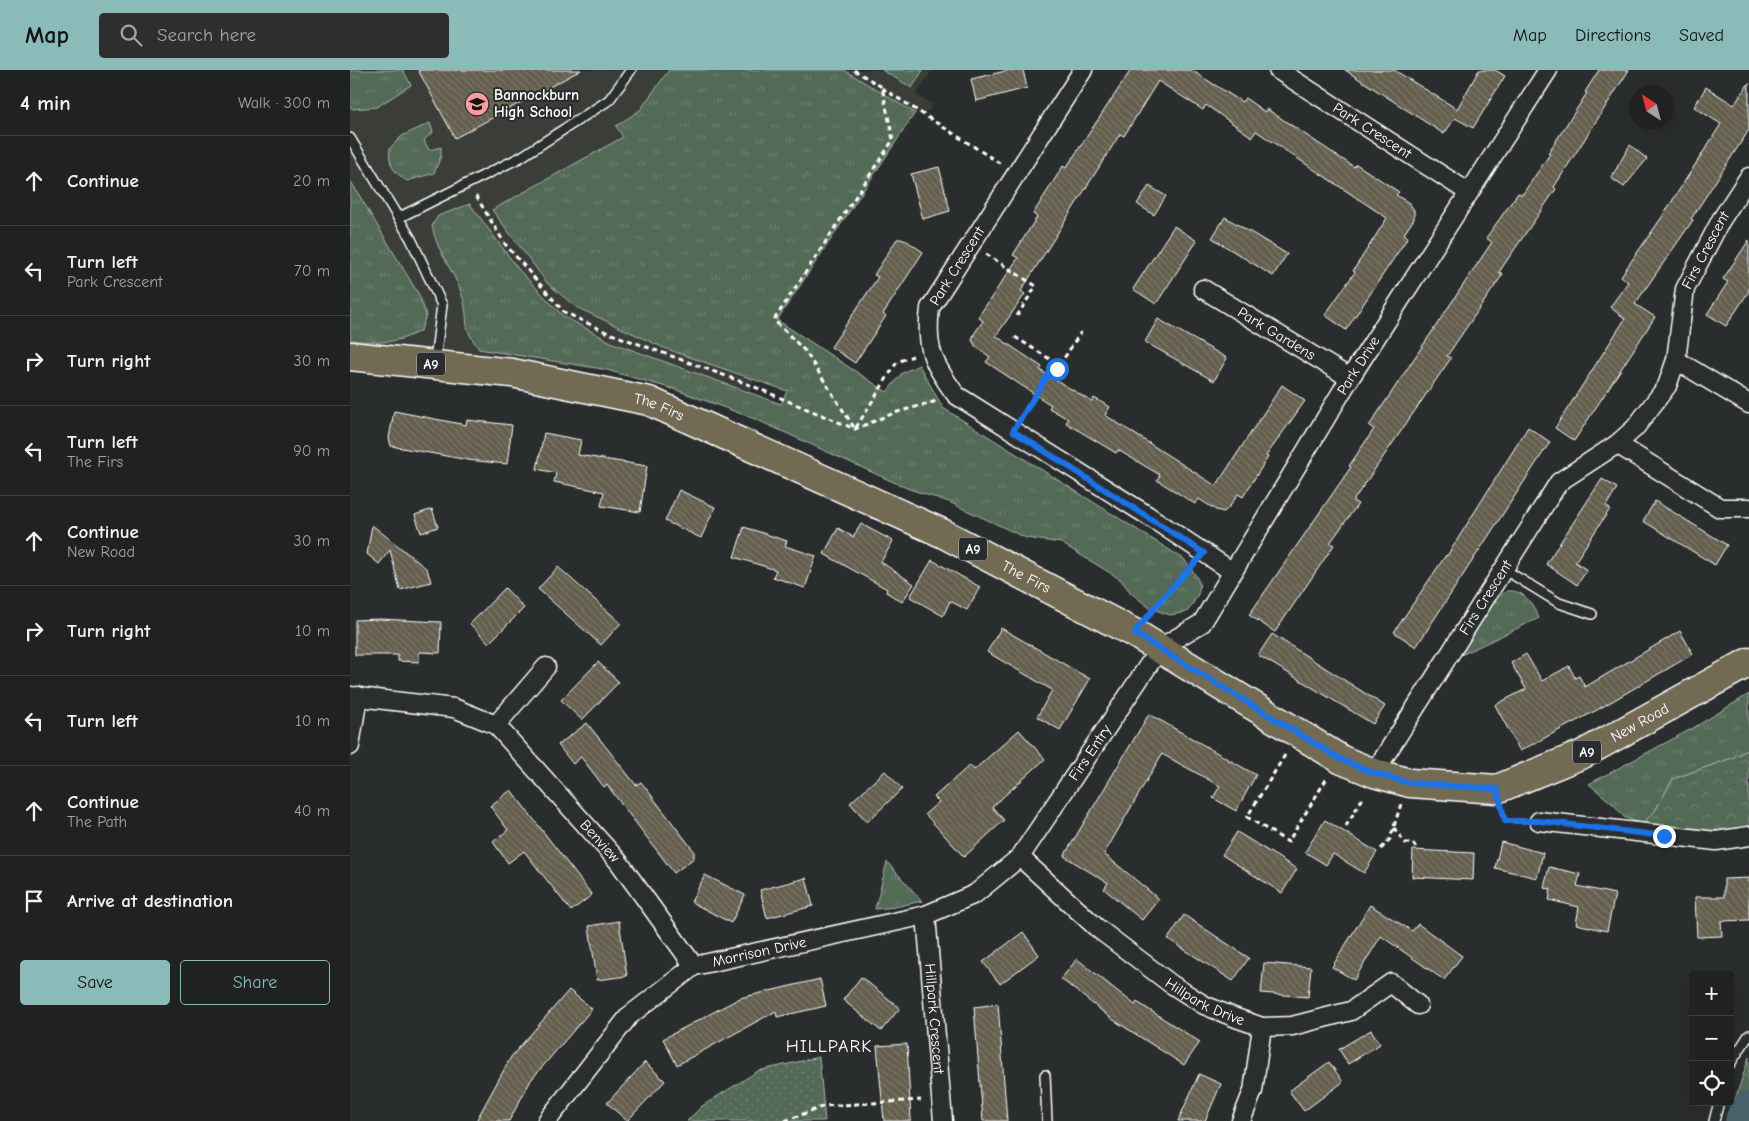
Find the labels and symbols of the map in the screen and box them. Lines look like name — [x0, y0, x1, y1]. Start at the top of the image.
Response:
north arrow — [1629, 85, 1674, 130]
place label: Bannockburn High School — [494, 86, 579, 121]
school or university icon: Bannockburn High School — [464, 91, 490, 117]
street label: Park Crescent — [1330, 99, 1415, 163]
street label: Firs Crescent — [1678, 207, 1734, 292]
street label: Park Crescent — [926, 223, 989, 309]
street label: Park Gardens — [1234, 303, 1319, 364]
street label: Park Drive — [1333, 332, 1384, 398]
road number: A9 — [417, 352, 445, 376]
route start — [1046, 358, 1069, 381]
street label: The Firs — [632, 389, 687, 425]
road number: A9 — [959, 538, 987, 560]
street label: Firs Crescent — [1455, 556, 1516, 638]
street label: The Firs — [999, 557, 1054, 597]
street label: New Road — [1607, 699, 1672, 746]
street label: Firs Entry — [1065, 721, 1115, 784]
road number: A9 — [1573, 740, 1601, 764]
street label: Benview — [576, 816, 624, 866]
route end — [1653, 825, 1676, 848]
street label: Morrison Drive — [711, 933, 808, 971]
street label: Hillpark Crescent — [921, 963, 948, 1075]
street label: Hillpark Drive — [1162, 974, 1247, 1029]
district label: HILLPARK — [786, 1036, 872, 1057]

